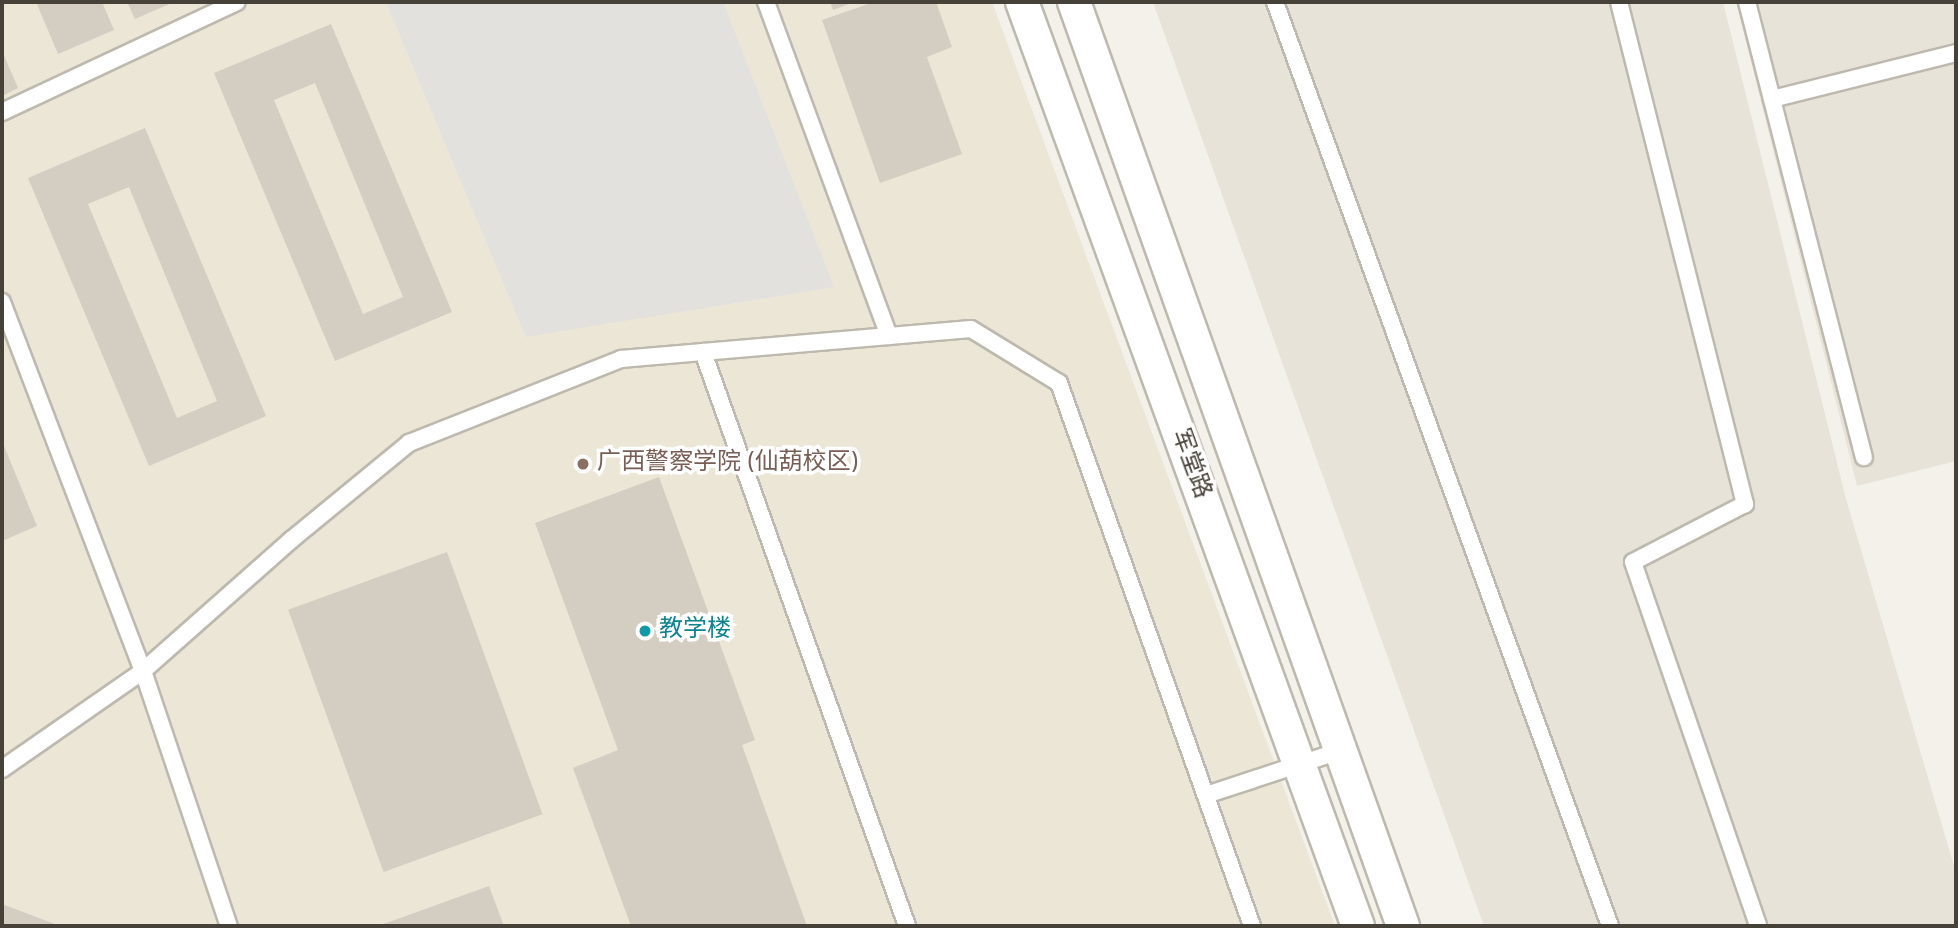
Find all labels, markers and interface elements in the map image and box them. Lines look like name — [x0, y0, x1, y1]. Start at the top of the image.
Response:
street label: 军堂路 — [1164, 425, 1216, 503]
place label: 广西警察学院 (仙葫校区) — [597, 450, 859, 478]
marker: 广西警察学院 (仙葫校区) — [575, 456, 591, 472]
place label: 教学楼 — [659, 617, 731, 645]
marker: 教学楼 — [637, 623, 653, 639]

